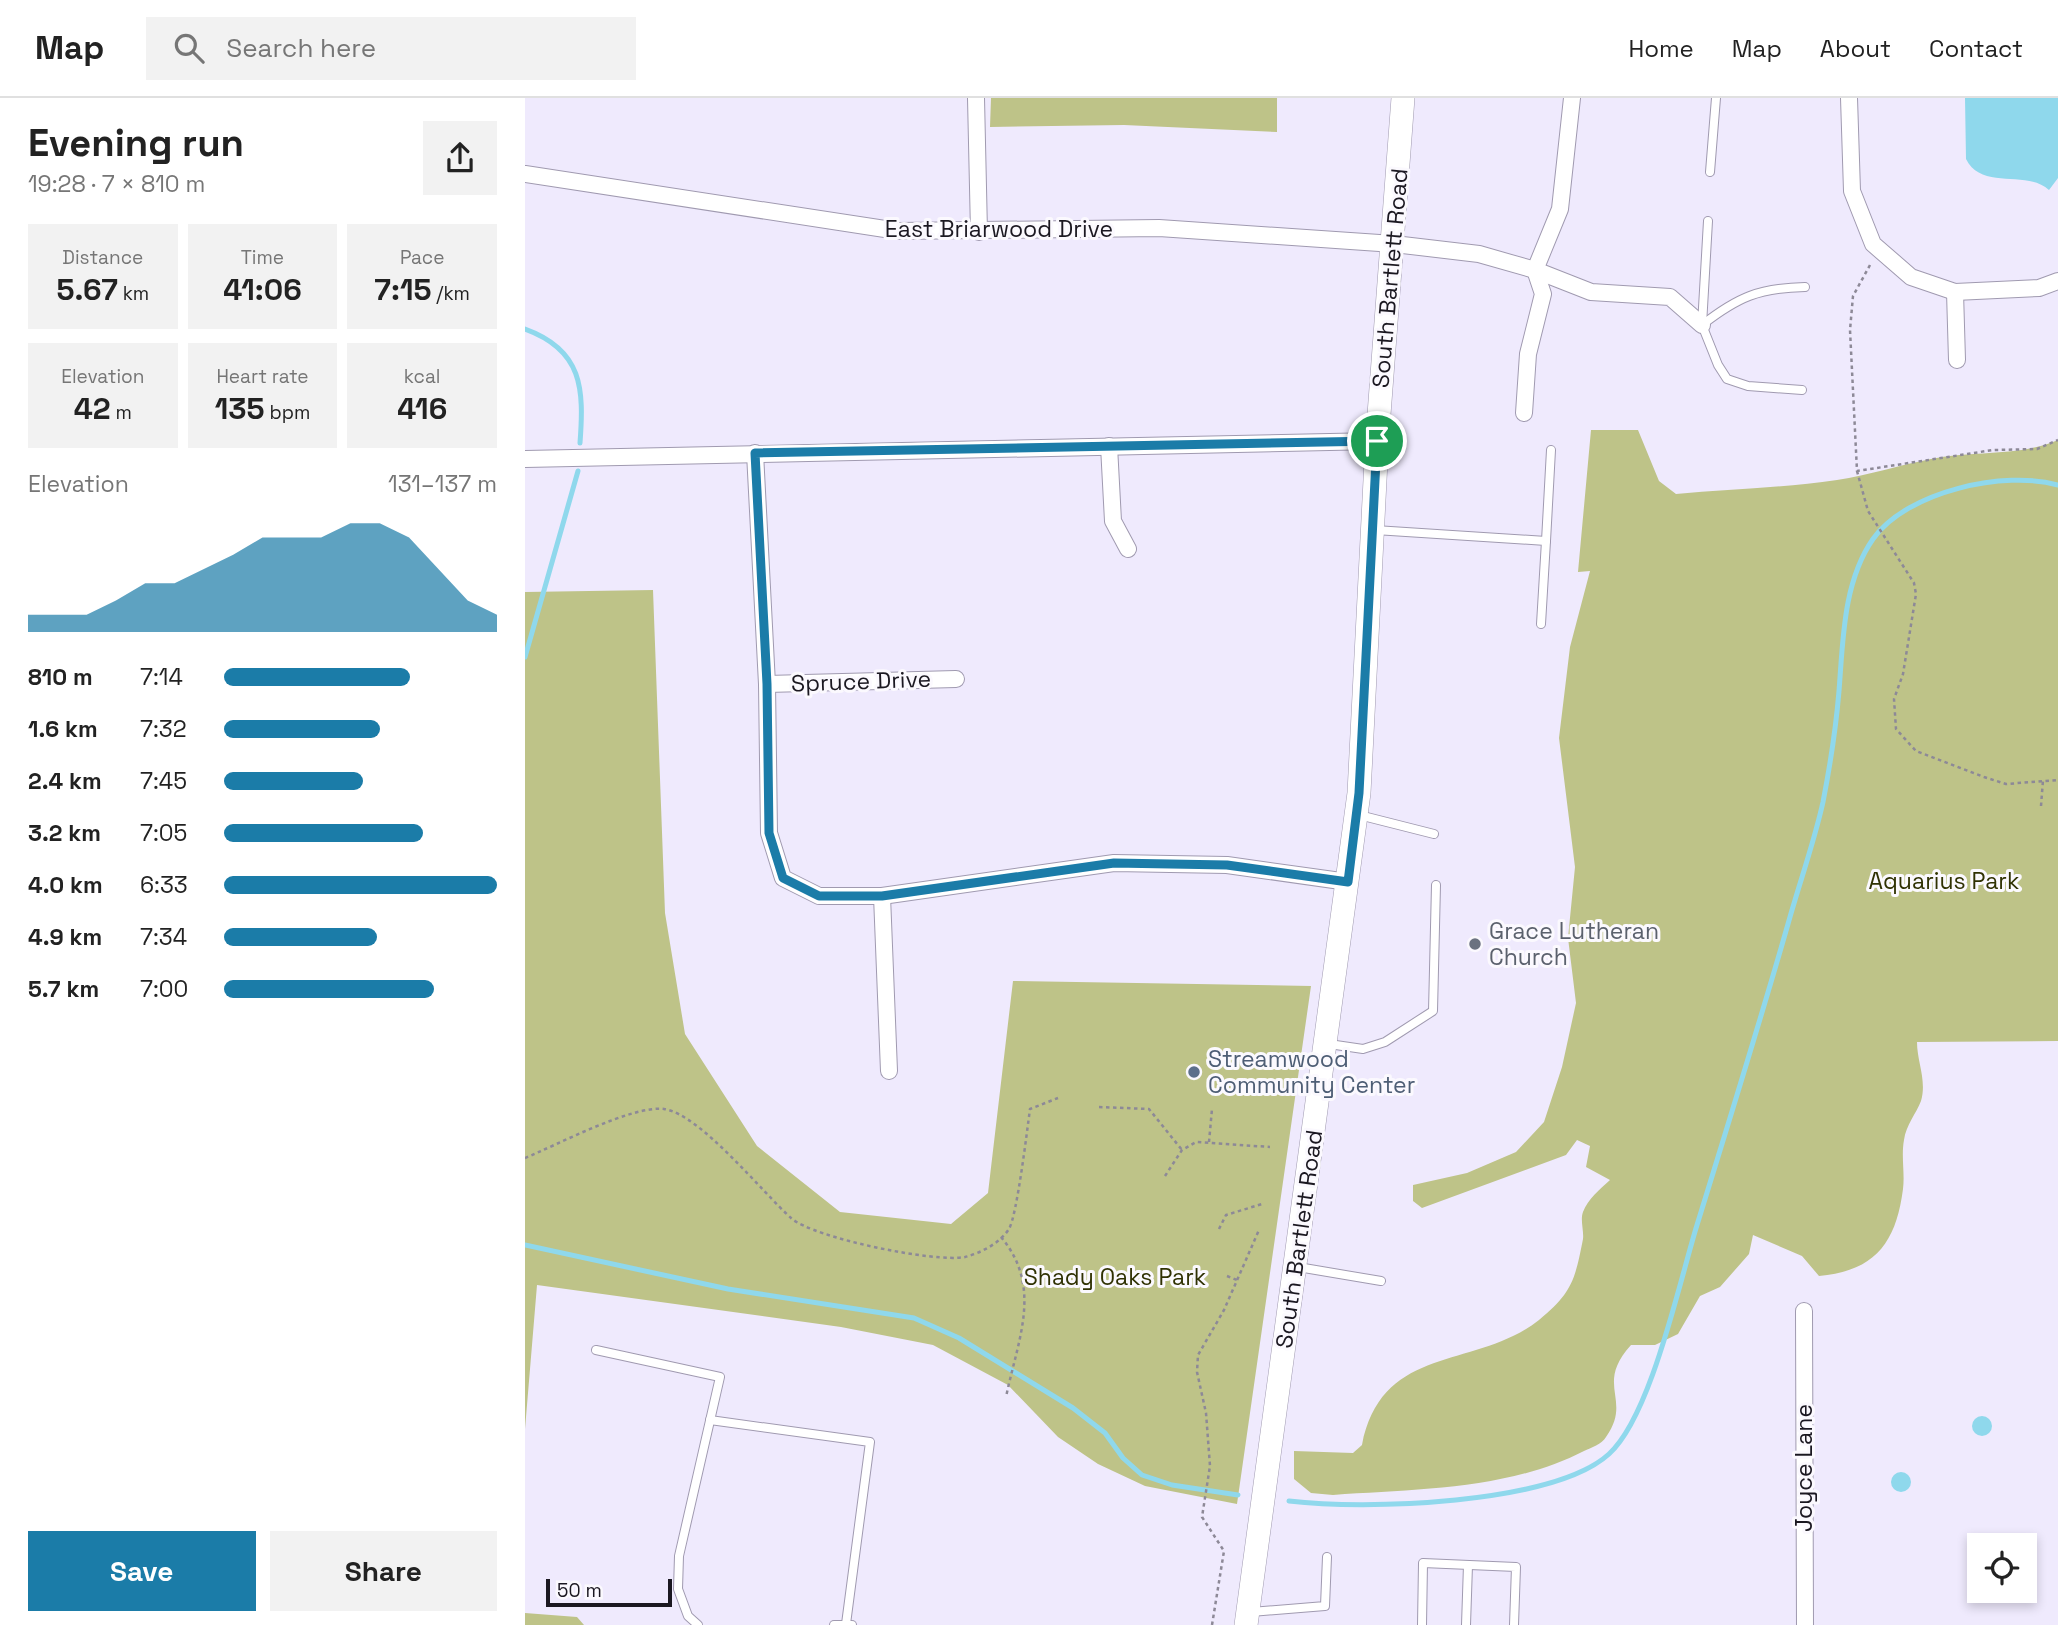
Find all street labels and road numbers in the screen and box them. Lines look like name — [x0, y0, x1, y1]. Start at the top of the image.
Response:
street label: South Bartlett Road — [1365, 167, 1415, 389]
street label: East Briarwood Drive — [885, 214, 1113, 244]
street label: Spruce Drive — [790, 664, 932, 698]
street label: South Bartlett Road — [1269, 1128, 1329, 1350]
street label: Joyce Lane — [1789, 1404, 1819, 1532]

